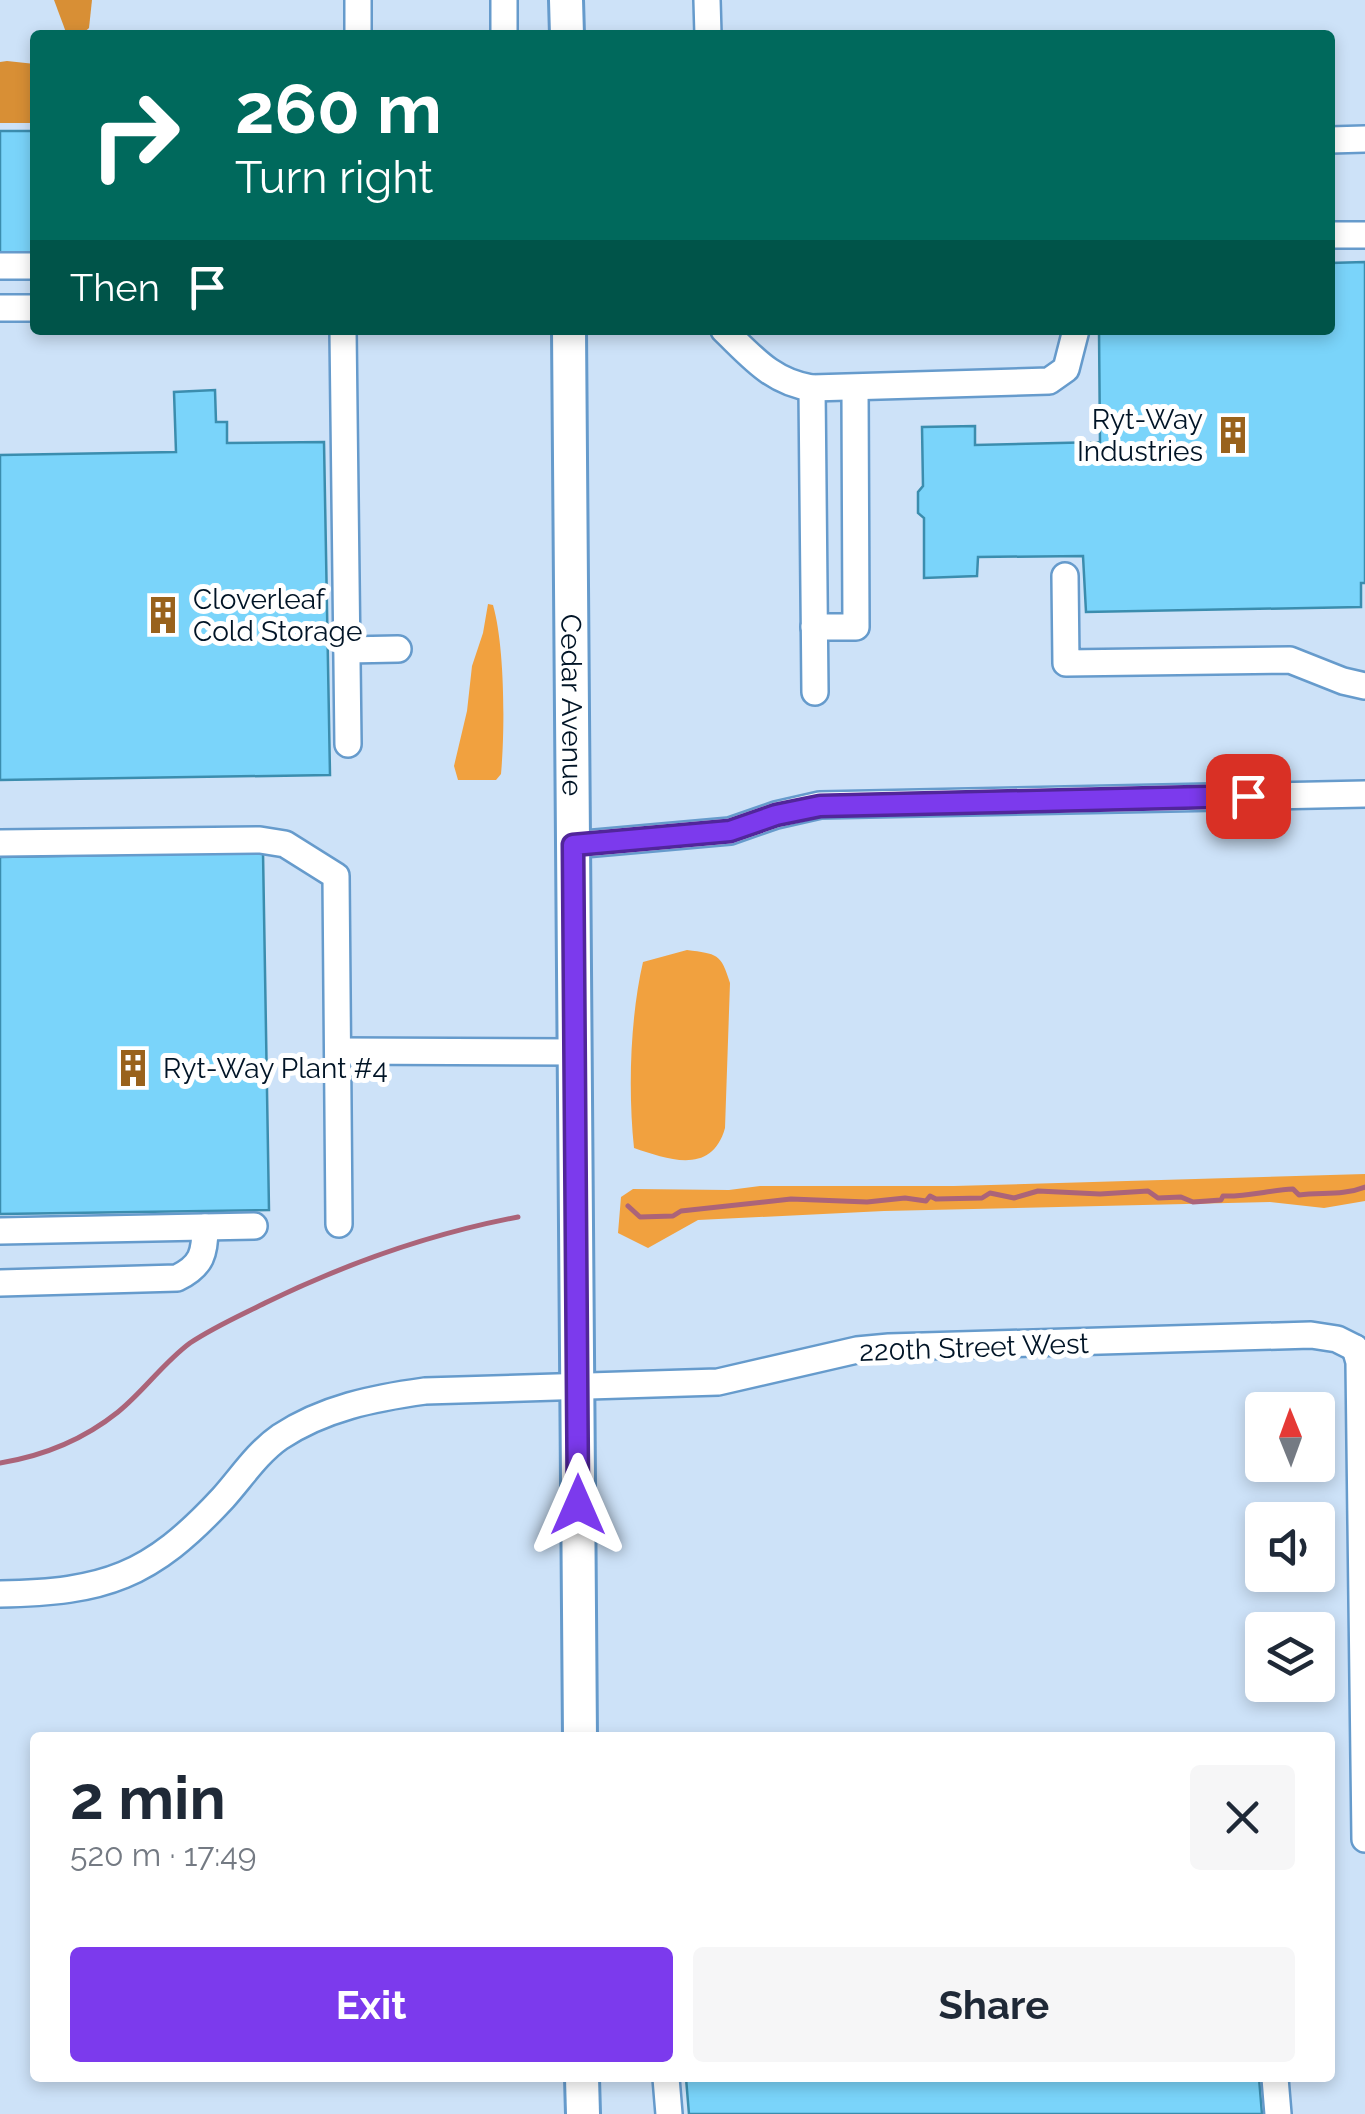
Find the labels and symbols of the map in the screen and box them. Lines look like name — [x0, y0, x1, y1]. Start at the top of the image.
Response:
place label: Ryt-Way Industries — [1077, 403, 1203, 468]
building icon: Ryt-Way Industries — [1212, 414, 1254, 456]
place label: Cloverleaf Cold Storage — [193, 583, 362, 648]
building icon: Cloverleaf Cold Storage — [142, 594, 184, 636]
street label: Cedar Avenue — [554, 614, 589, 796]
pin — [1206, 754, 1291, 839]
building icon: Ryt-Way Plant #4 — [112, 1047, 154, 1089]
place label: Ryt-Way Plant #4 — [163, 1052, 388, 1085]
street label: 220th Street West — [859, 1327, 1090, 1368]
north arrow — [1245, 1392, 1335, 1482]
position arrow — [526, 1453, 630, 1557]

